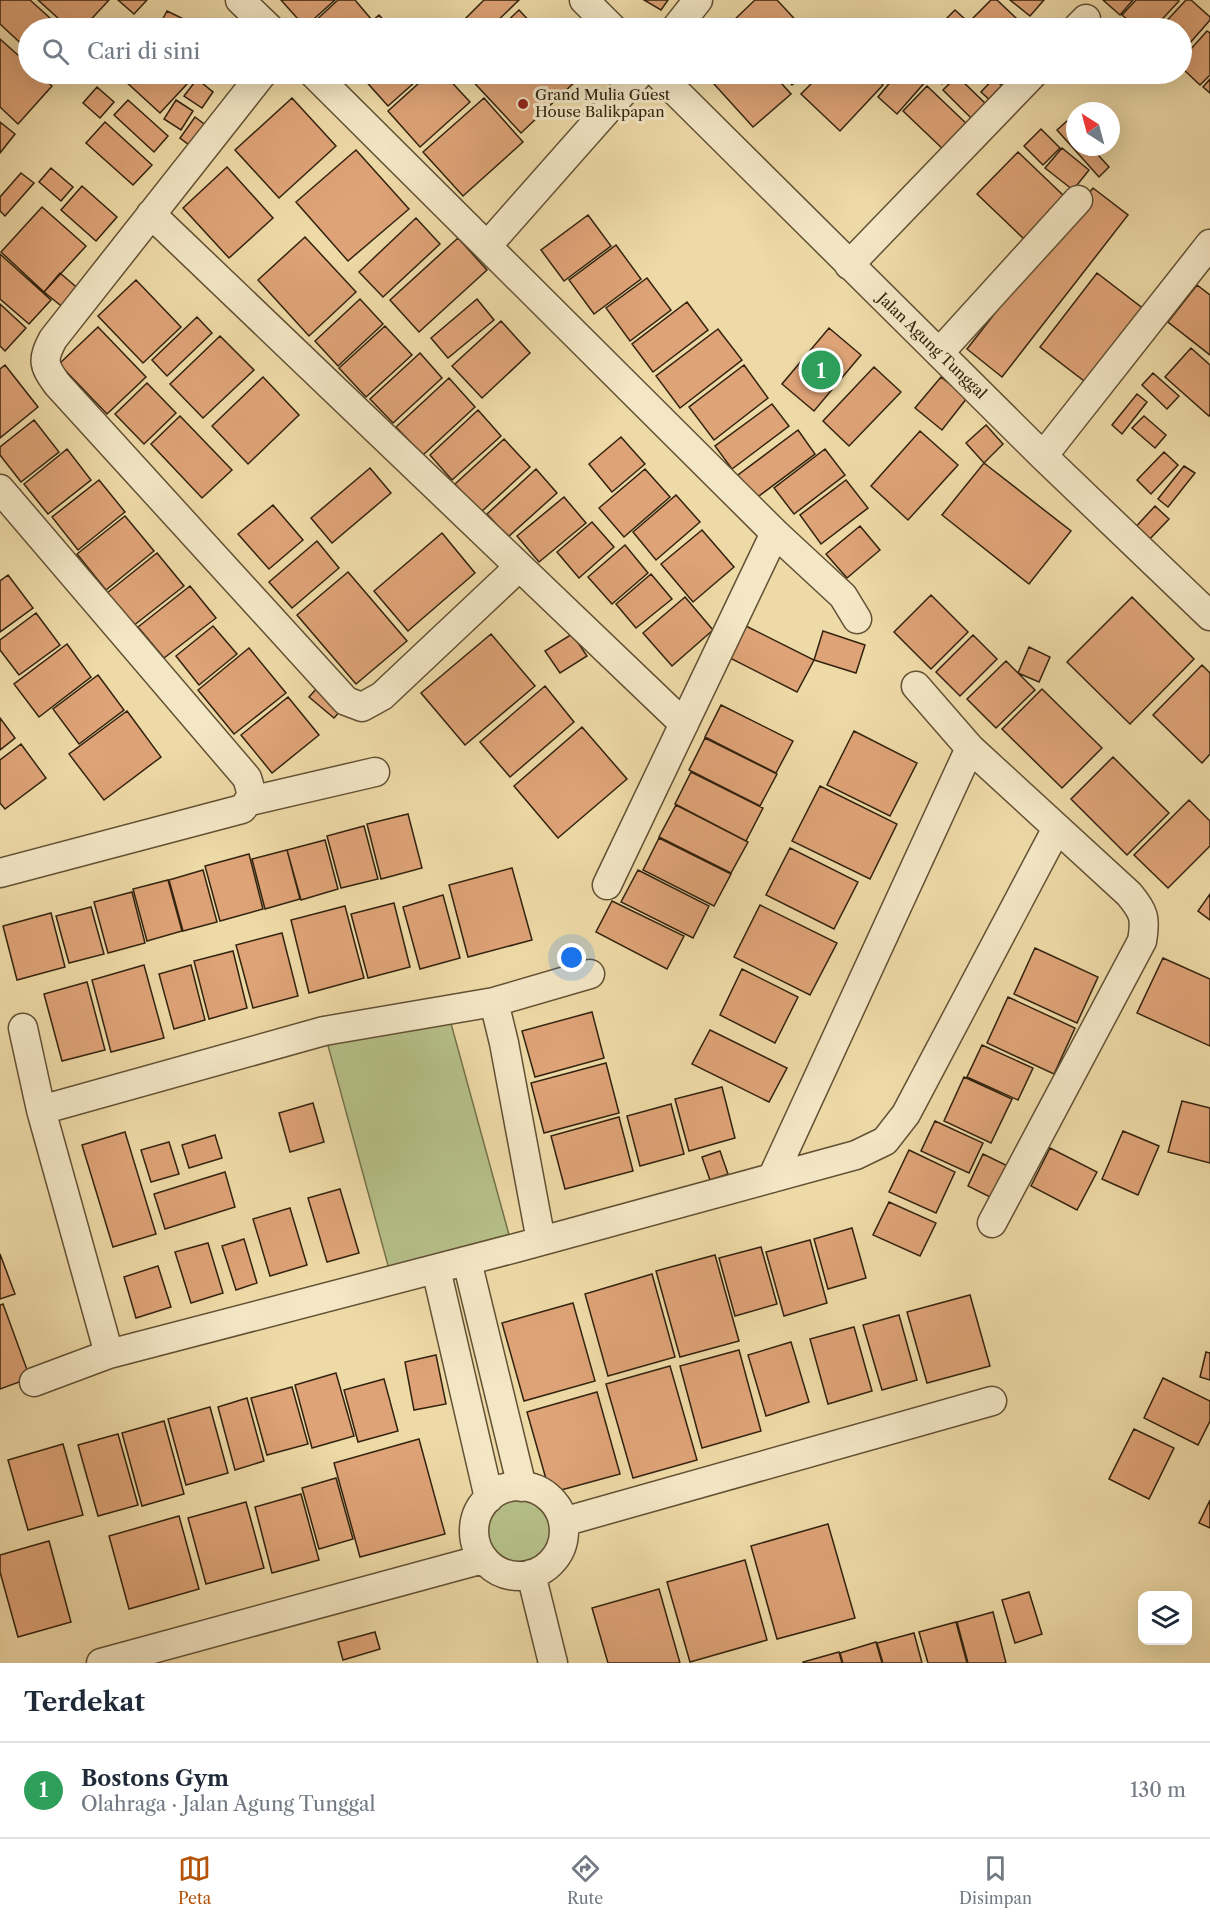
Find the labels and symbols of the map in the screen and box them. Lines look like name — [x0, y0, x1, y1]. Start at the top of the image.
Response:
place label: Grand Mulia Guest House Balikpapan — [535, 85, 671, 121]
marker: Grand Mulia Guest House Balikpapan — [516, 97, 530, 111]
north arrow — [1066, 102, 1120, 156]
street label: Jalan Agung Tunggal — [872, 287, 991, 403]
pin: 1 — [802, 348, 840, 392]
your location — [557, 943, 586, 972]

